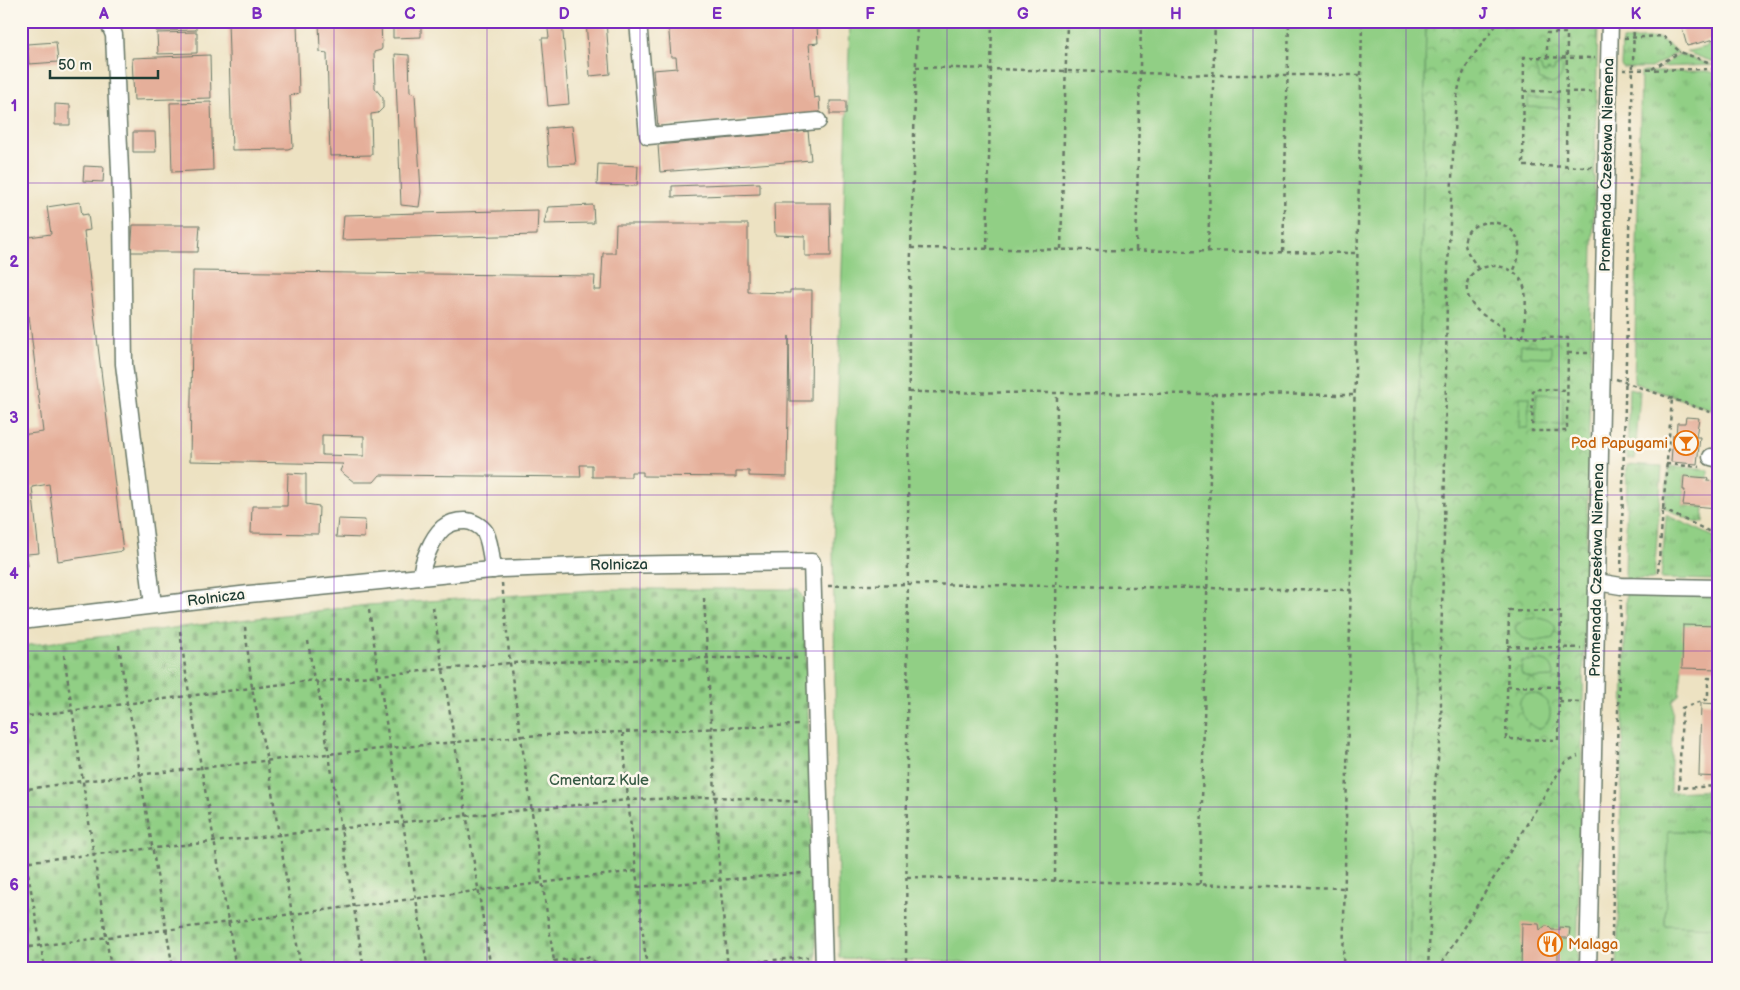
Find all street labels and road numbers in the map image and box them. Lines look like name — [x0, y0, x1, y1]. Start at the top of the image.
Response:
street label: Promenada Czesława Niemena — [1596, 58, 1618, 272]
street label: Promenada Czesława Niemena — [1586, 463, 1608, 677]
street label: Rolnicza — [590, 555, 648, 575]
street label: Rolnicza — [186, 585, 246, 611]

